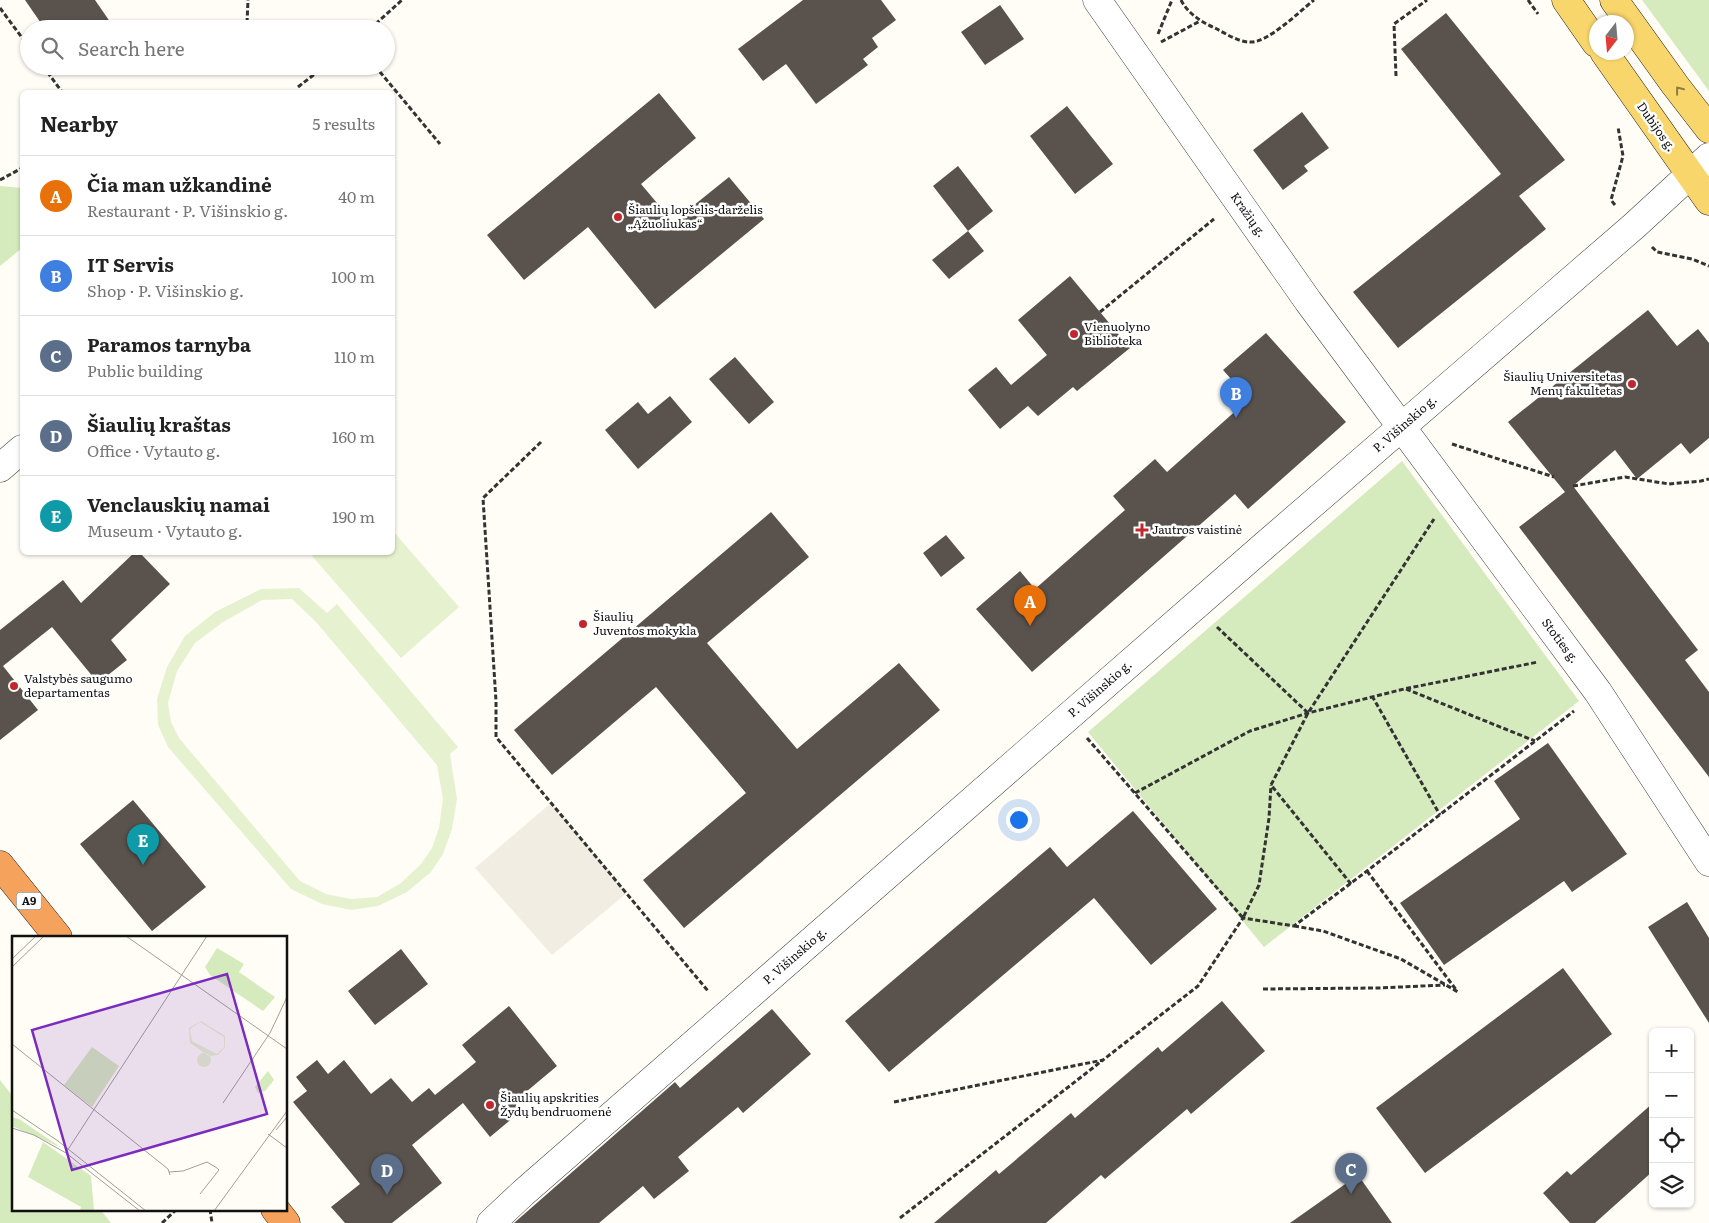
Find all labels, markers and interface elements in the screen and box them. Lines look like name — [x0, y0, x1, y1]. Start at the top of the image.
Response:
north arrow — [1589, 15, 1634, 60]
search box — [20, 20, 395, 75]
icon: search — [38, 34, 66, 62]
text: Search here — [78, 34, 185, 62]
one-way arrow — [1676, 86, 1685, 96]
street label: Dubijos g. — [1633, 98, 1681, 155]
text: Nearby — [40, 107, 118, 138]
text: 5 results — [312, 111, 375, 135]
text: Čia man užkandinė — [87, 170, 272, 198]
text: A — [50, 184, 62, 208]
text: 40 m — [338, 184, 375, 208]
street label: Kražių g. — [1227, 188, 1271, 241]
text: Restaurant · P. Višinskio g. — [87, 198, 288, 222]
place label: Šiaulių lopšelis-darželis „Ąžuoliukas“ — [628, 200, 763, 232]
marker: Šiaulių lopšelis-darželis „Ąžuoliukas“ — [612, 211, 624, 223]
text: IT Servis — [87, 250, 174, 278]
text: B — [50, 264, 62, 288]
text: 100 m — [331, 264, 375, 288]
text: Shop · P. Višinskio g. — [87, 278, 244, 302]
place label: Vienuolyno Biblioteka — [1084, 317, 1150, 349]
marker: Vienuolyno Biblioteka — [1068, 328, 1080, 340]
text: Paramos tarnyba — [87, 330, 251, 358]
text: C — [50, 344, 62, 368]
text: 110 m — [334, 344, 375, 368]
text: Public building — [87, 358, 203, 382]
place label: Šiaulių Universitetas Menų fakultetas — [1503, 367, 1623, 399]
pin: B — [1220, 377, 1252, 418]
marker: Šiaulių Universitetas Menų fakultetas — [1626, 378, 1638, 390]
street label: P. Višinskio g. — [1368, 390, 1440, 456]
text: Šiaulių kraštas — [87, 410, 231, 438]
text: D — [50, 424, 62, 448]
text: 160 m — [332, 424, 375, 448]
text: Office · Vytauto g. — [87, 438, 221, 462]
text: Venclauskių namai — [87, 490, 270, 518]
text: E — [51, 504, 61, 528]
text: 190 m — [332, 504, 375, 528]
text: Museum · Vytauto g. — [87, 518, 243, 542]
place label: Jautros vaistinė — [1152, 520, 1242, 538]
marker: Jautros vaistinė — [1136, 524, 1148, 536]
pin: A — [1014, 585, 1046, 626]
place label: Šiaulių Juventos mokykla — [593, 607, 697, 639]
street label: Stoties g. — [1538, 614, 1584, 667]
marker: Šiaulių Juventos mokykla — [577, 618, 589, 630]
street label: P. Višinskio g. — [1063, 655, 1135, 721]
place label: Valstybės saugumo departamentas — [24, 669, 133, 701]
marker: Valstybės saugumo departamentas — [8, 680, 20, 692]
your location — [1006, 807, 1032, 833]
pin: E — [127, 824, 159, 865]
road number: A9 — [16, 892, 42, 909]
street label: P. Višinskio g. — [758, 922, 830, 988]
inset map — [12, 936, 288, 1210]
map controls — [1649, 1028, 1694, 1208]
button: + — [1649, 1028, 1694, 1073]
button: − — [1649, 1073, 1694, 1118]
place label: Šiaulių apskrities Žydų bendruomenė — [500, 1088, 612, 1120]
marker: Šiaulių apskrities Žydų bendruomenė — [484, 1099, 496, 1111]
button: locate — [1649, 1118, 1694, 1163]
pin: C — [1335, 1153, 1367, 1194]
pin: D — [371, 1154, 403, 1195]
button: layers — [1649, 1163, 1694, 1208]

